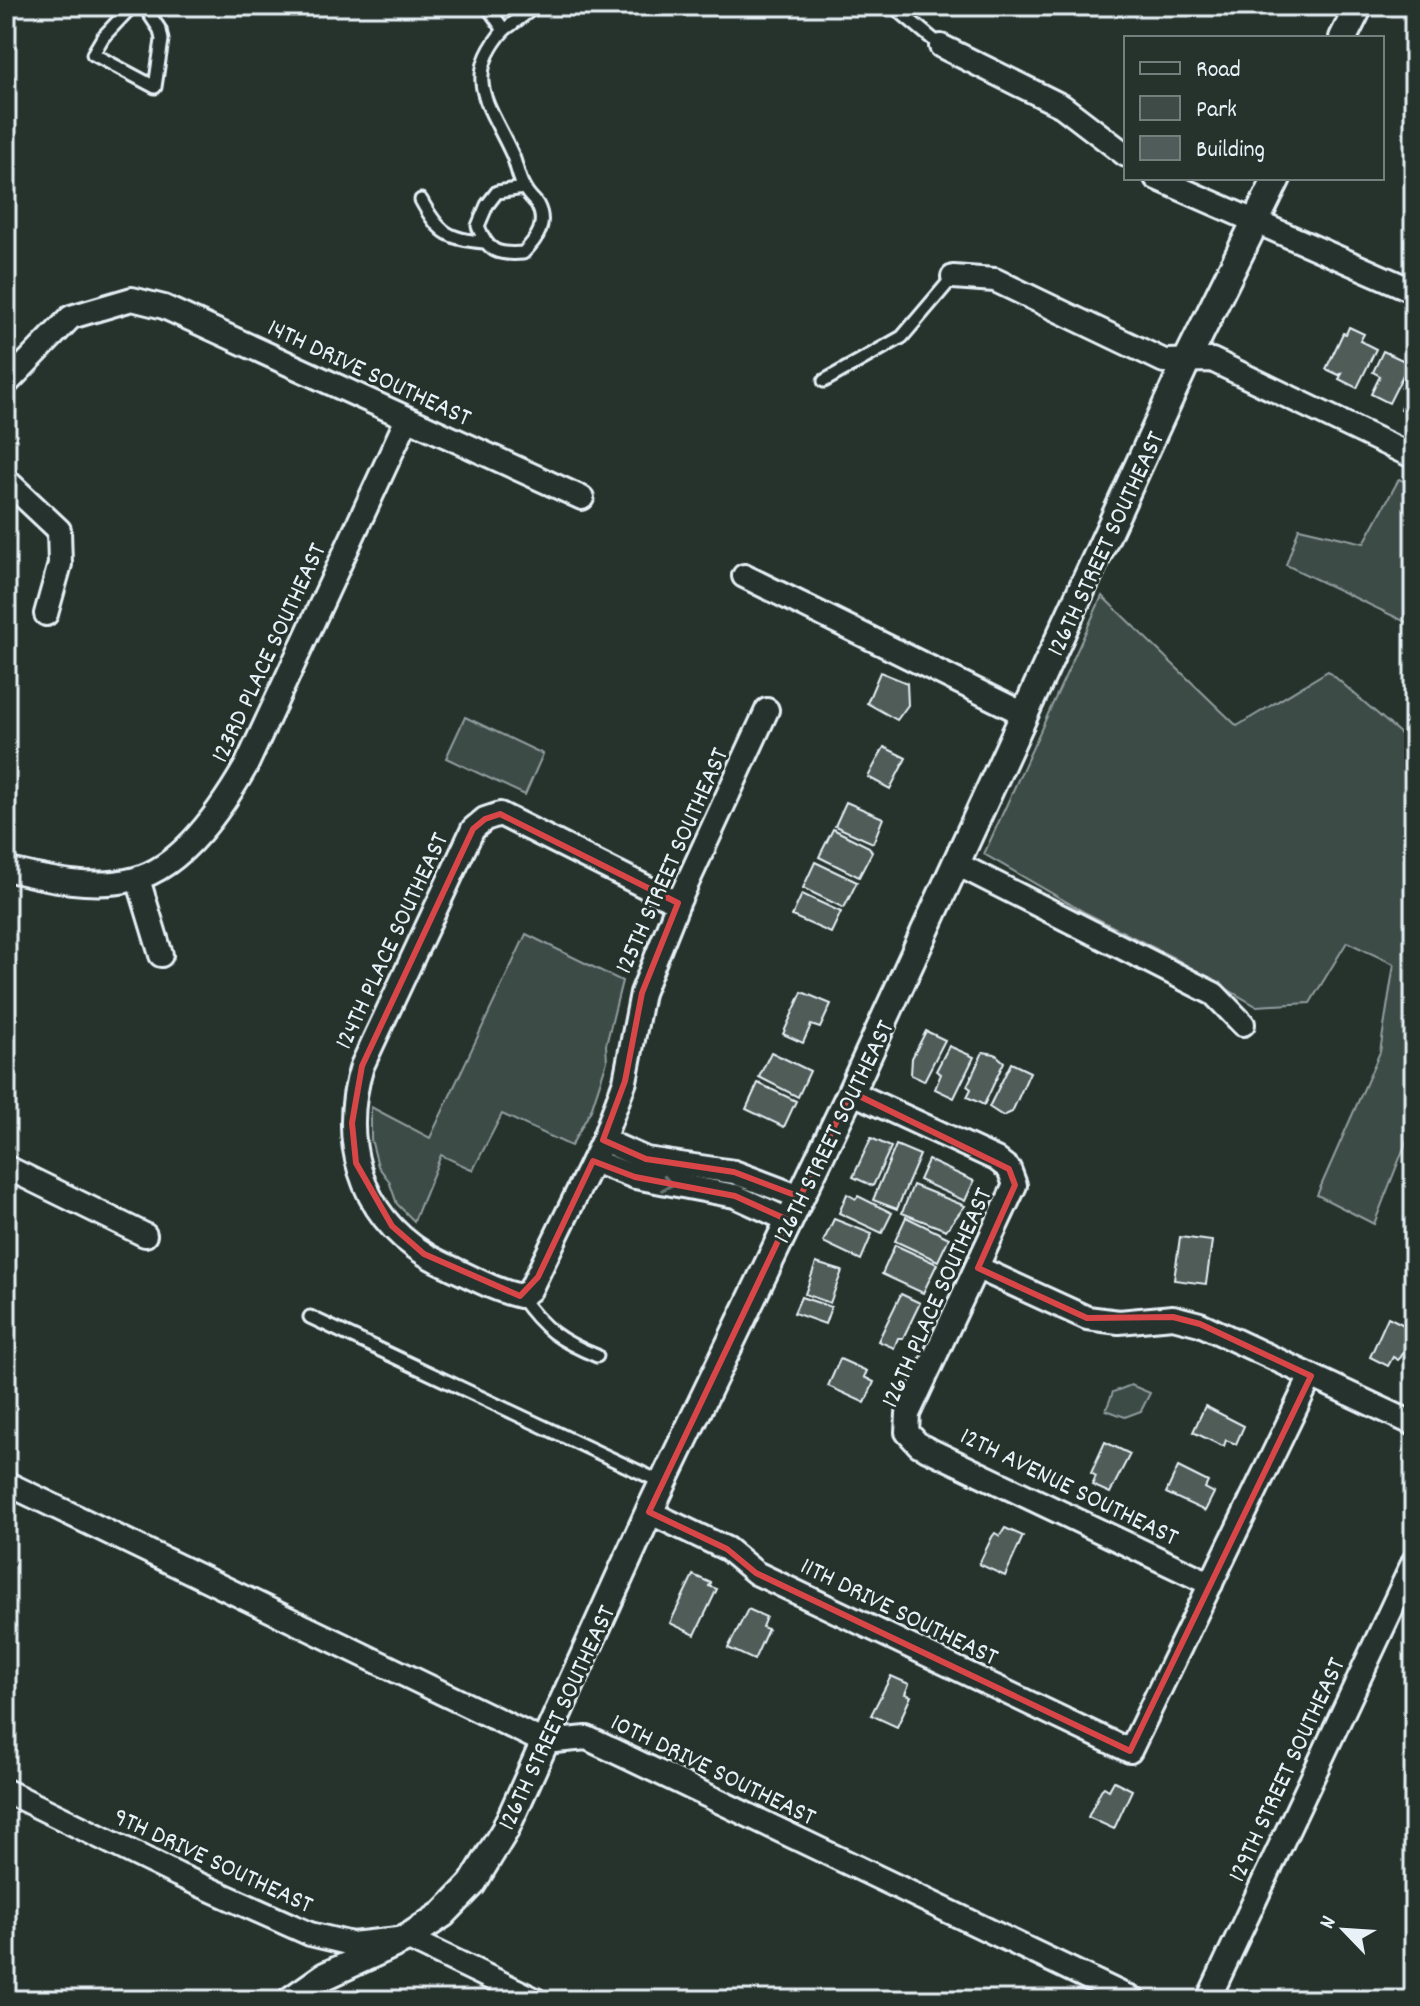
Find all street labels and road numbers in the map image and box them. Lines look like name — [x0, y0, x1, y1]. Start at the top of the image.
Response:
street label: 14TH DRIVE SOUTHEAST — [261, 311, 477, 438]
street label: 126TH STREET SOUTHEAST — [1039, 425, 1176, 663]
street label: 123RD PLACE SOUTHEAST — [203, 537, 338, 769]
street label: 125TH STREET SOUTHEAST — [607, 742, 740, 980]
street label: 124TH PLACE SOUTHEAST — [327, 827, 460, 1056]
street label: 126TH STREET SOUTHEAST — [765, 1014, 906, 1251]
street label: 126TH PLACE SOUTHEAST — [873, 1182, 1004, 1414]
street label: 12TH AVENUE SOUTHEAST — [953, 1419, 1184, 1557]
street label: 11TH DRIVE SOUTHEAST — [793, 1549, 1004, 1677]
street label: 126TH STREET SOUTHEAST — [490, 1599, 627, 1837]
street label: 129TH STREET SOUTHEAST — [1220, 1652, 1357, 1889]
street label: 10TH DRIVE SOUTHEAST — [603, 1705, 822, 1837]
street label: 9TH DRIVE SOUTHEAST — [107, 1800, 319, 1925]

